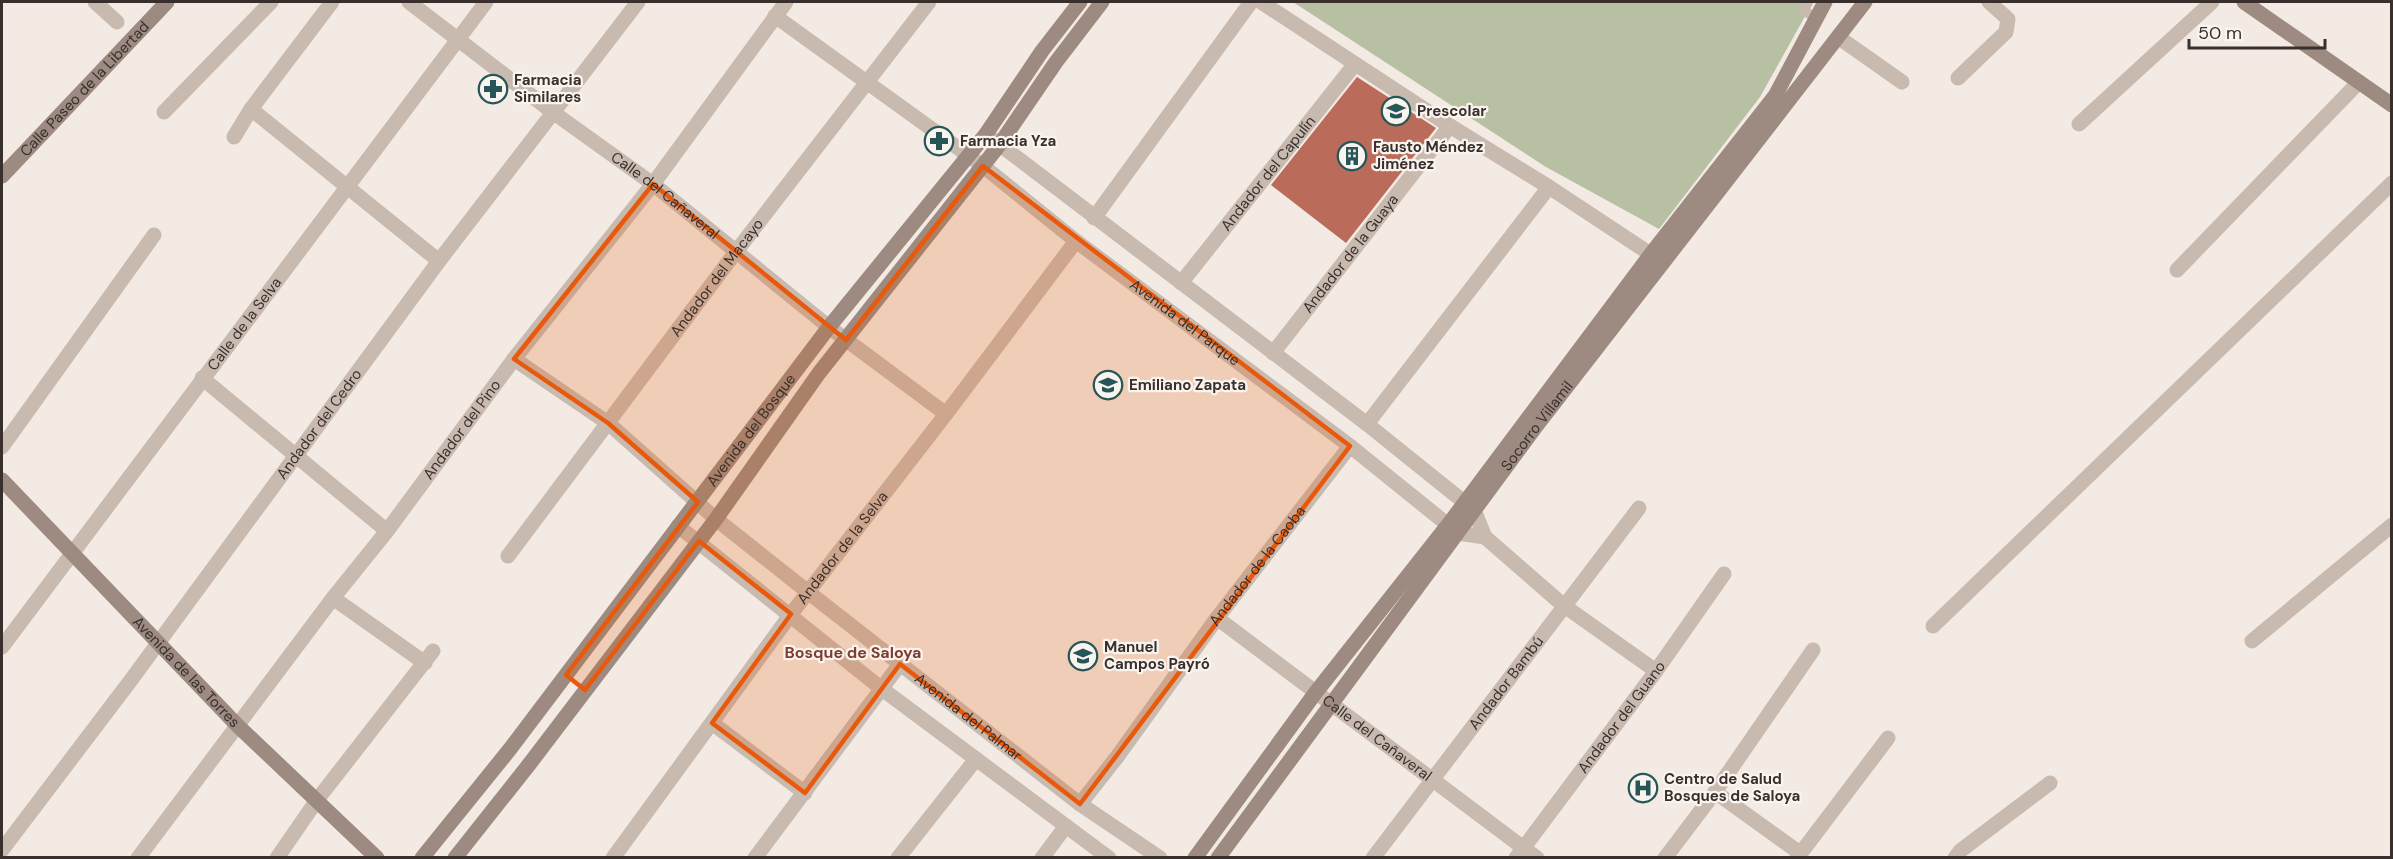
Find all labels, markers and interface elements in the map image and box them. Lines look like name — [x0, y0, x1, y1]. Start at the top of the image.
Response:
scale bar — [2189, 12, 2326, 50]
street label: Calle Paseo de la Libertad — [16, 17, 154, 161]
text: 50 m — [2198, 21, 2242, 45]
place label: Farmacia Similares — [514, 70, 582, 107]
pharmacy icon: Farmacia Similares — [477, 73, 509, 105]
school or university icon: Prescolar — [1380, 95, 1412, 127]
place label: Prescolar — [1417, 101, 1486, 121]
street label: Andador del Capulín — [1216, 112, 1320, 235]
pharmacy icon: Farmacia Yza — [923, 125, 955, 157]
place label: Farmacia Yza — [960, 131, 1056, 151]
place label: Fausto Méndez Jiménez — [1373, 137, 1483, 174]
building icon: Fausto Méndez Jiménez — [1336, 140, 1368, 172]
street label: Calle del Cañaveral — [607, 147, 723, 244]
street label: Andador de la Guaya — [1298, 190, 1403, 317]
street label: Andador del Macayo — [666, 214, 768, 341]
street label: Calle de la Selva — [203, 273, 286, 375]
street label: Avenida del Parque — [1126, 275, 1244, 370]
street label: Andador del Cedro — [272, 365, 366, 483]
school or university icon: Emiliano Zapata — [1092, 369, 1124, 401]
street label: Avenida del Bosque — [702, 370, 800, 490]
place label: Emiliano Zapata — [1129, 375, 1246, 395]
street label: Andador del Pino — [418, 376, 505, 484]
street label: Socorro Villamil — [1496, 377, 1577, 475]
street label: Andador de la Selva — [792, 487, 893, 608]
street label: Andador de la Caoba — [1204, 502, 1310, 630]
street label: Avenida de las Torres — [128, 612, 244, 732]
street label: Andador Bambú — [1464, 632, 1548, 734]
place label: Manuel Campos Payró — [1104, 637, 1210, 674]
school or university icon: Manuel Campos Payró — [1067, 640, 1099, 672]
district label: Bosque de Saloya — [785, 642, 921, 663]
street label: Andador del Guano — [1573, 657, 1670, 777]
street label: Avenida del Palmar — [910, 669, 1027, 766]
street label: Calle del Cañaveral — [1318, 690, 1436, 786]
place label: Centro de Salud Bosques de Saloya — [1664, 769, 1800, 806]
hospital icon: Centro de Salud Bosques de Saloya — [1627, 772, 1659, 804]

